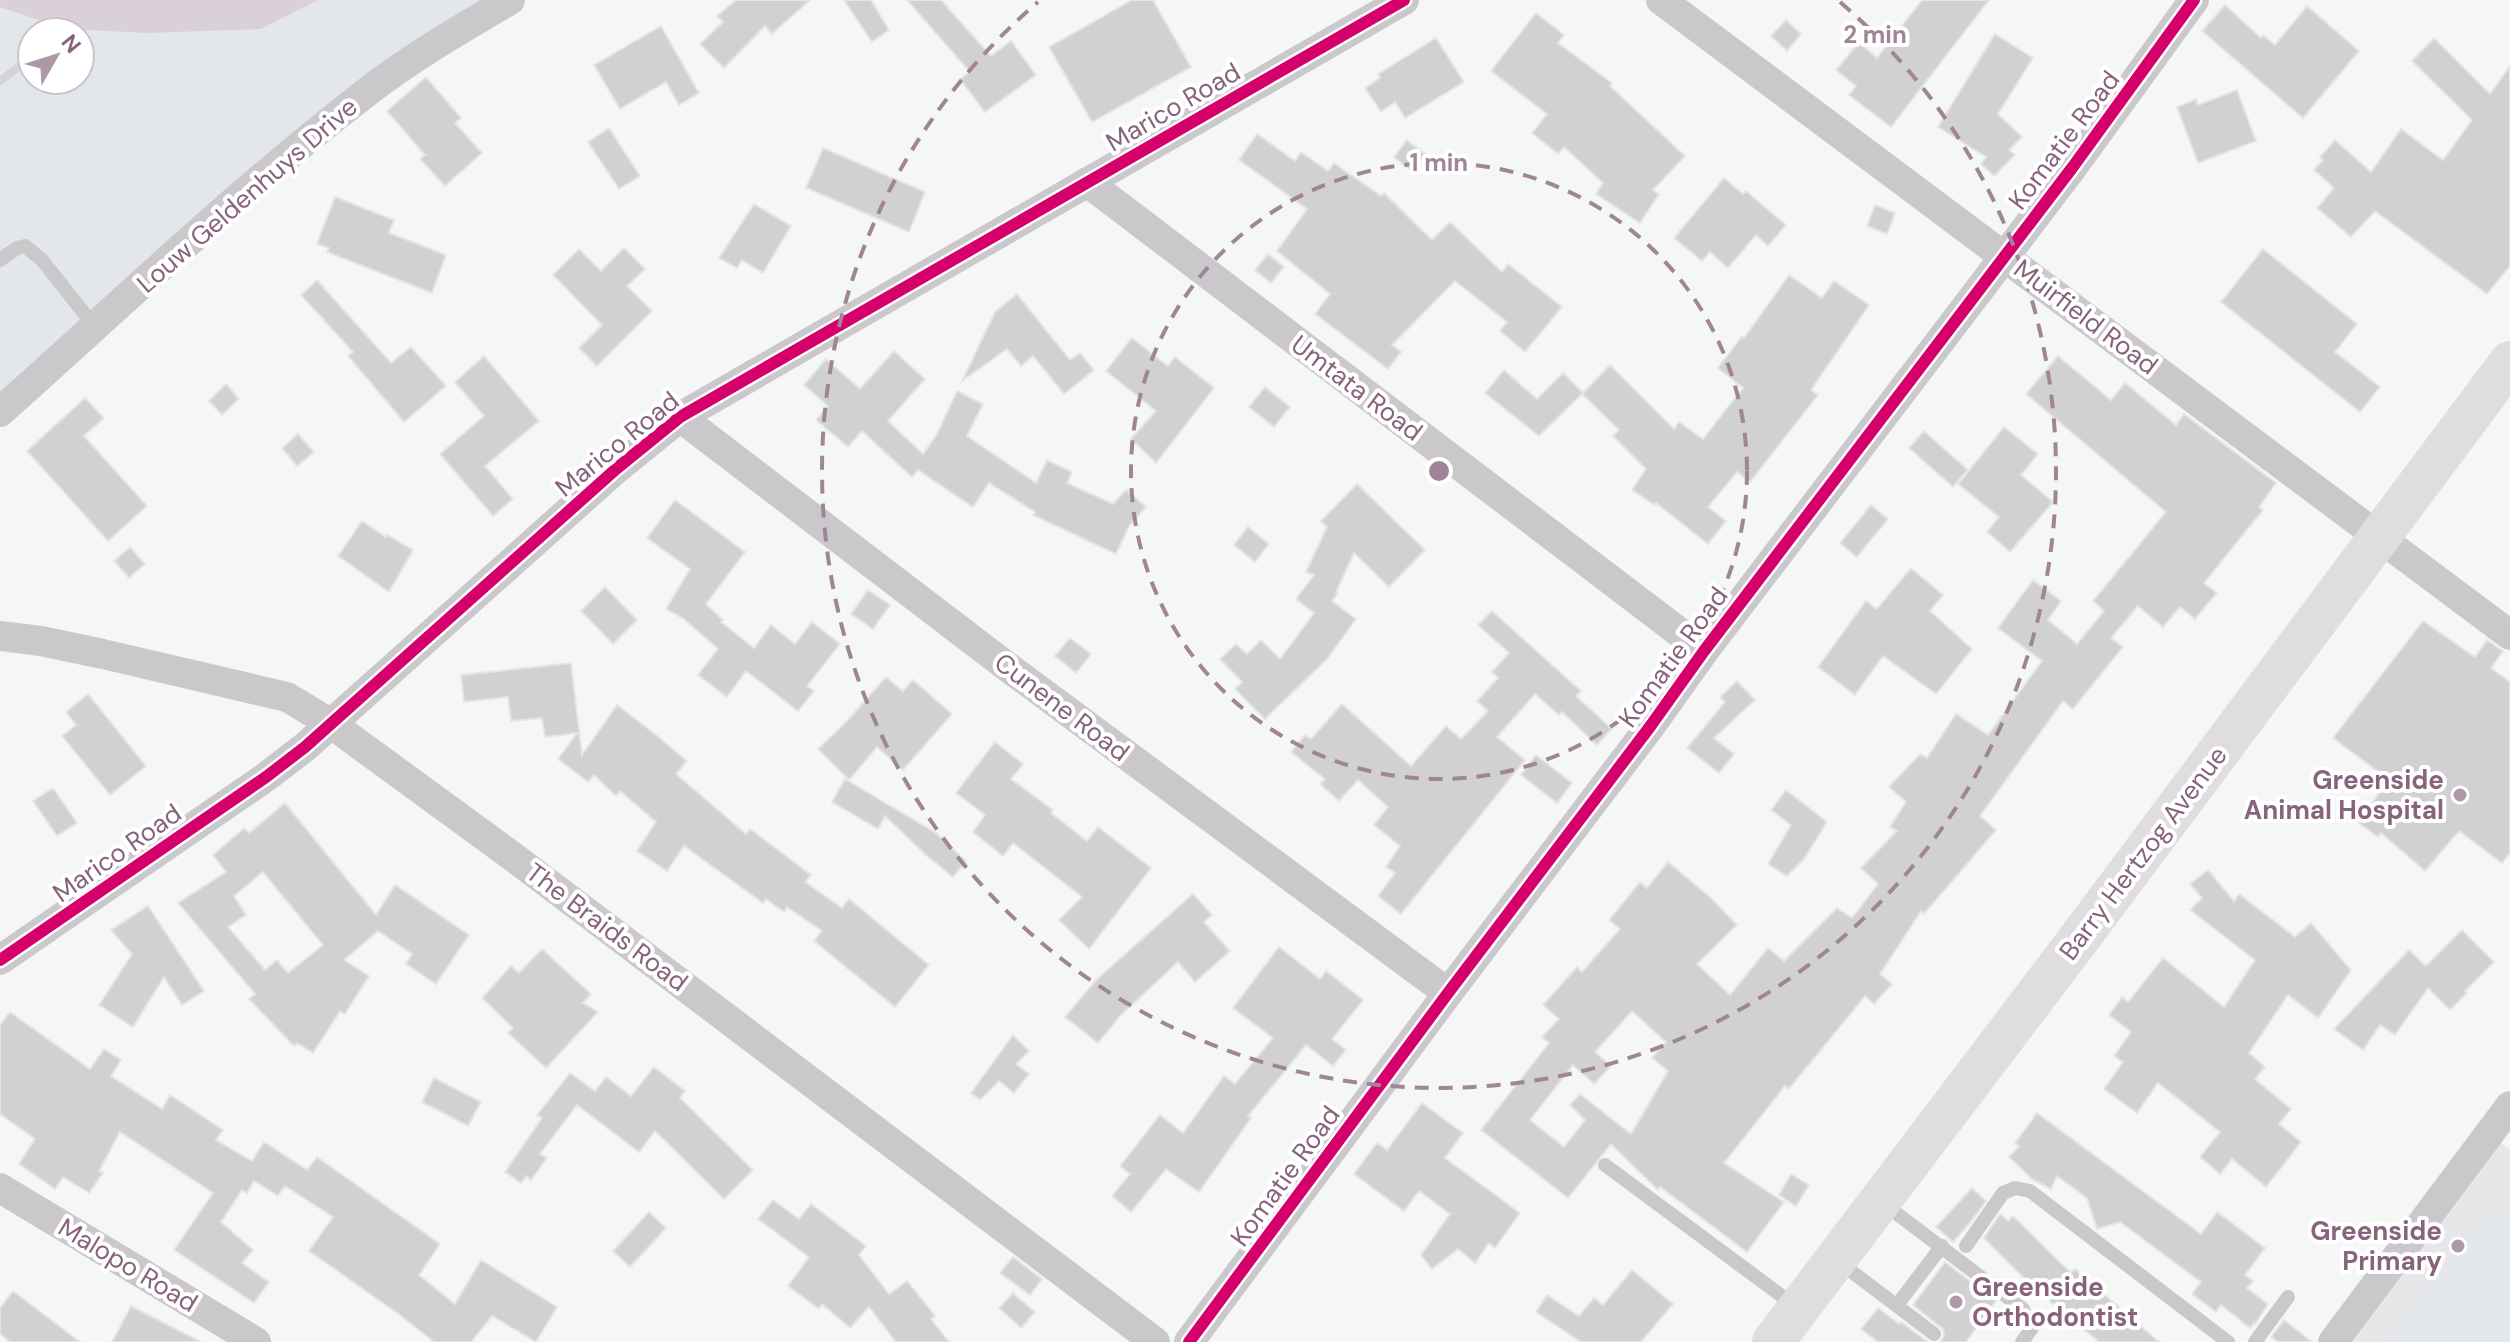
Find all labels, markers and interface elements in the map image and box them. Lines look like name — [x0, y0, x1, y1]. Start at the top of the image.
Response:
north arrow — [16, 16, 96, 96]
text: 2 min — [1843, 19, 1907, 50]
text: N — [55, 28, 87, 59]
street label: Marico Road — [1100, 55, 1246, 159]
street label: Komatie Road — [2001, 64, 2127, 216]
street label: Louw Geldenhuys Drive — [130, 90, 364, 300]
text: 1 min — [1410, 147, 1468, 178]
street label: Muirfield Road — [2007, 252, 2165, 382]
street label: Umtata Road — [1284, 327, 1430, 449]
street label: Marico Road — [548, 384, 686, 504]
centre of rings — [1425, 457, 1453, 485]
street label: Komatie Road — [1611, 580, 1735, 734]
street label: Cunene Road — [988, 645, 1136, 769]
street label: Barry Hertzog Avenue — [2051, 739, 2235, 967]
place label: Greenside Animal Hospital — [2244, 763, 2444, 827]
marker: Greenside Animal Hospital — [2451, 786, 2469, 804]
street label: Marico Road — [46, 796, 188, 910]
street label: The Braids Road — [519, 855, 695, 999]
street label: Komatie Road — [1223, 1099, 1347, 1253]
street label: Malopo Road — [52, 1210, 204, 1320]
place label: Greenside Primary — [2310, 1214, 2442, 1278]
marker: Greenside Primary — [2449, 1237, 2467, 1255]
place label: Greenside Orthodontist — [1972, 1270, 2138, 1334]
marker: Greenside Orthodontist — [1947, 1293, 1965, 1311]

